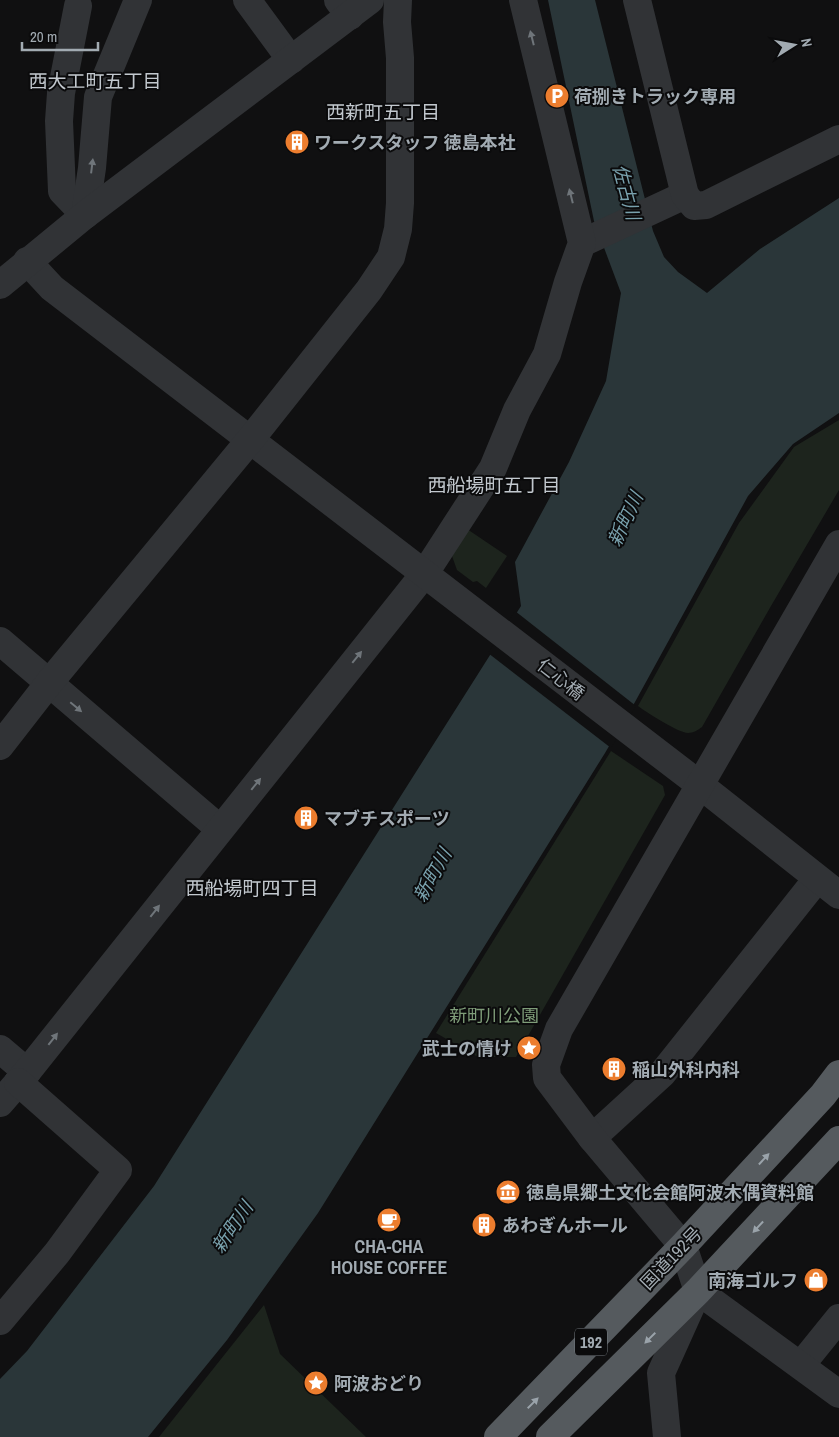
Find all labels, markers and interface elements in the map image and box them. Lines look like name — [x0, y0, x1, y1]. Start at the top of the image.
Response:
scale bar — [22, 20, 99, 52]
north arrow — [769, 20, 819, 70]
text: 20 m — [30, 26, 57, 47]
one-way arrow — [528, 31, 536, 46]
text: N — [797, 37, 816, 48]
district label: 西大工町五丁目 — [28, 68, 162, 94]
parking icon: 荷捌きトラック専用 — [544, 83, 570, 109]
place label: 荷捌きトラック専用 — [574, 84, 736, 109]
district label: 西新町五丁目 — [326, 99, 440, 125]
building icon: ワークスタッフ 徳島本社 — [284, 129, 310, 155]
place label: ワークスタッフ 徳島本社 — [314, 130, 516, 155]
one-way arrow — [88, 158, 96, 174]
water label: 佐古川 — [607, 161, 647, 225]
one-way arrow — [566, 188, 574, 203]
district label: 西船場町五丁目 — [427, 472, 561, 498]
water label: 新町川 — [601, 486, 650, 550]
one-way arrow — [352, 651, 363, 664]
street label: 仁心橋 — [532, 653, 590, 705]
one-way arrow — [70, 701, 82, 713]
one-way arrow — [250, 778, 261, 791]
building icon: マブチスポーツ — [293, 805, 319, 831]
place label: マブチスポーツ — [324, 806, 450, 831]
water label: 新町川 — [407, 842, 458, 906]
district label: 西船場町四丁目 — [185, 875, 319, 901]
one-way arrow — [149, 905, 160, 918]
park label: 新町川公園 — [449, 1003, 539, 1028]
one-way arrow — [48, 1032, 59, 1045]
place icon: 武士の情け — [516, 1035, 542, 1061]
place label: 武士の情け — [422, 1036, 512, 1061]
building icon: 稲山外科内科 — [601, 1056, 627, 1082]
place label: 稲山外科内科 — [632, 1057, 740, 1082]
one-way arrow — [758, 1153, 770, 1165]
museum icon: 徳島県郷土文化会館阿波木偶資料館 — [495, 1179, 521, 1205]
place label: 徳島県郷土文化会館阿波木偶資料館 — [526, 1180, 814, 1205]
water label: 新町川 — [205, 1194, 260, 1258]
cafe icon: CHA-CHA HOUSE COFFEE — [376, 1207, 402, 1233]
building icon: あわぎんホール — [471, 1212, 497, 1238]
place label: あわぎんホール — [502, 1213, 628, 1238]
one-way arrow — [752, 1220, 764, 1232]
street label: 国道192号 — [635, 1221, 707, 1295]
place label: CHA-CHA HOUSE COFFEE — [331, 1234, 447, 1280]
shop icon: 南海ゴルフ — [803, 1267, 829, 1293]
place label: 南海ゴルフ — [708, 1268, 798, 1293]
road number: 192 — [575, 1328, 607, 1355]
one-way arrow — [645, 1332, 657, 1344]
place icon: 阿波おどり — [303, 1370, 329, 1396]
place label: 阿波おどり — [334, 1371, 424, 1396]
one-way arrow — [527, 1397, 539, 1409]

